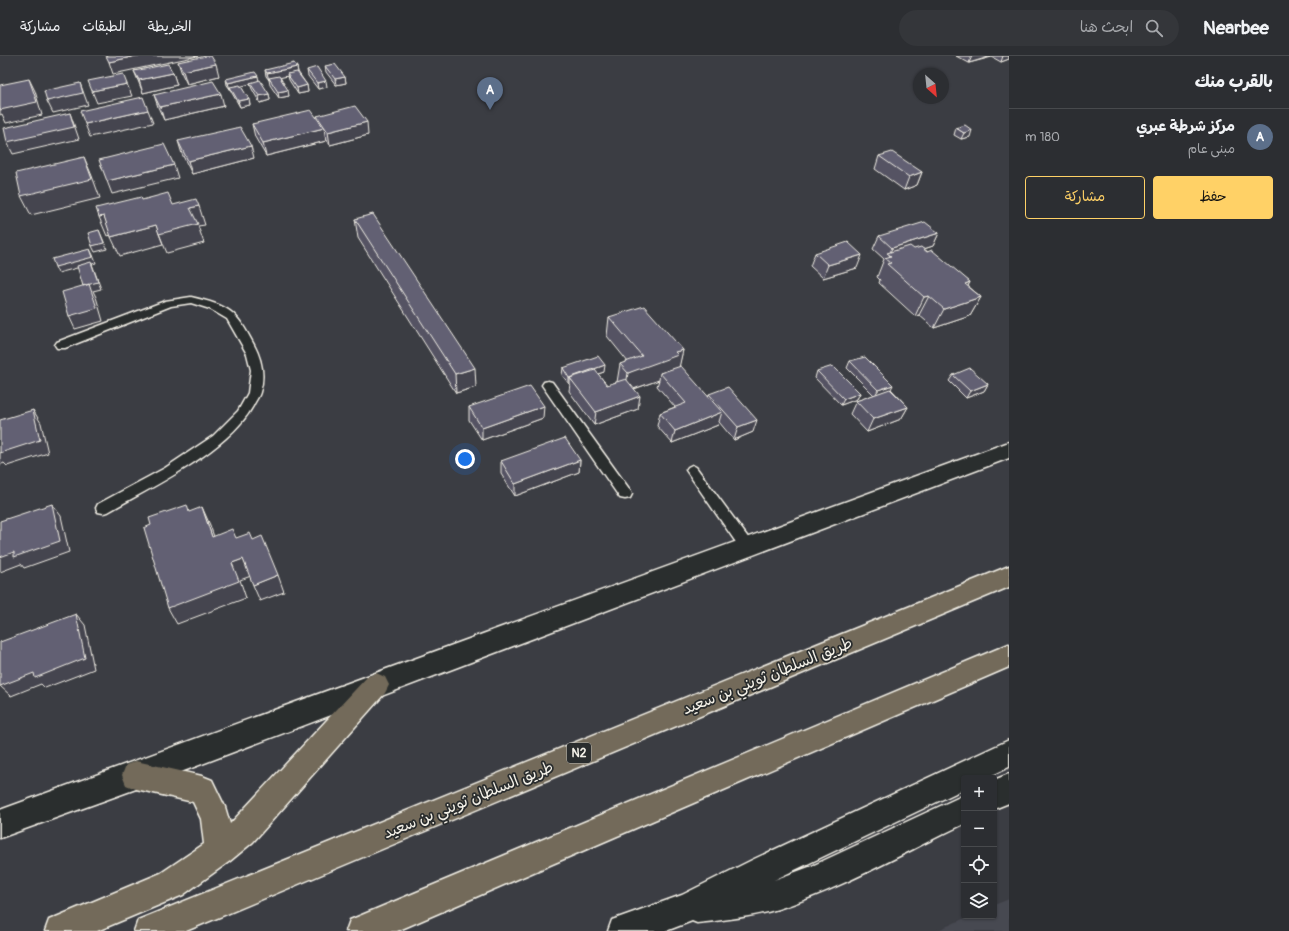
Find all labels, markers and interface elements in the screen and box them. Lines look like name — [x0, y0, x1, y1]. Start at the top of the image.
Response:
search box — [899, 10, 1179, 46]
text: Nearbee — [1203, 16, 1269, 40]
icon: search — [1143, 17, 1165, 39]
text: مشاركة — [20, 18, 60, 35]
text: الطبقات — [82, 18, 126, 35]
text: الخريطة — [148, 18, 191, 35]
text: ابحث هنا — [1080, 18, 1133, 37]
north arrow — [913, 68, 949, 104]
text: بالقرب منك — [1195, 71, 1273, 92]
pin: A — [477, 77, 503, 110]
text: مركز شرطة عبري — [1136, 117, 1235, 136]
text: 180 m — [1025, 129, 1060, 145]
text: A — [1256, 129, 1264, 145]
text: مبنى عام — [1188, 141, 1235, 157]
button: مشاركة — [1025, 176, 1145, 219]
button: حفظ — [1153, 176, 1273, 219]
your location — [455, 449, 475, 469]
street label: طريق السلطان ثويني بن سعيد — [680, 633, 857, 723]
road number: N2 — [567, 743, 591, 763]
street label: طريق السلطان ثويني بن سعيد — [381, 757, 558, 847]
map controls — [961, 775, 997, 919]
button: + — [961, 775, 997, 811]
button: − — [961, 811, 997, 847]
button: locate — [961, 847, 997, 883]
button: layers — [961, 883, 997, 919]

